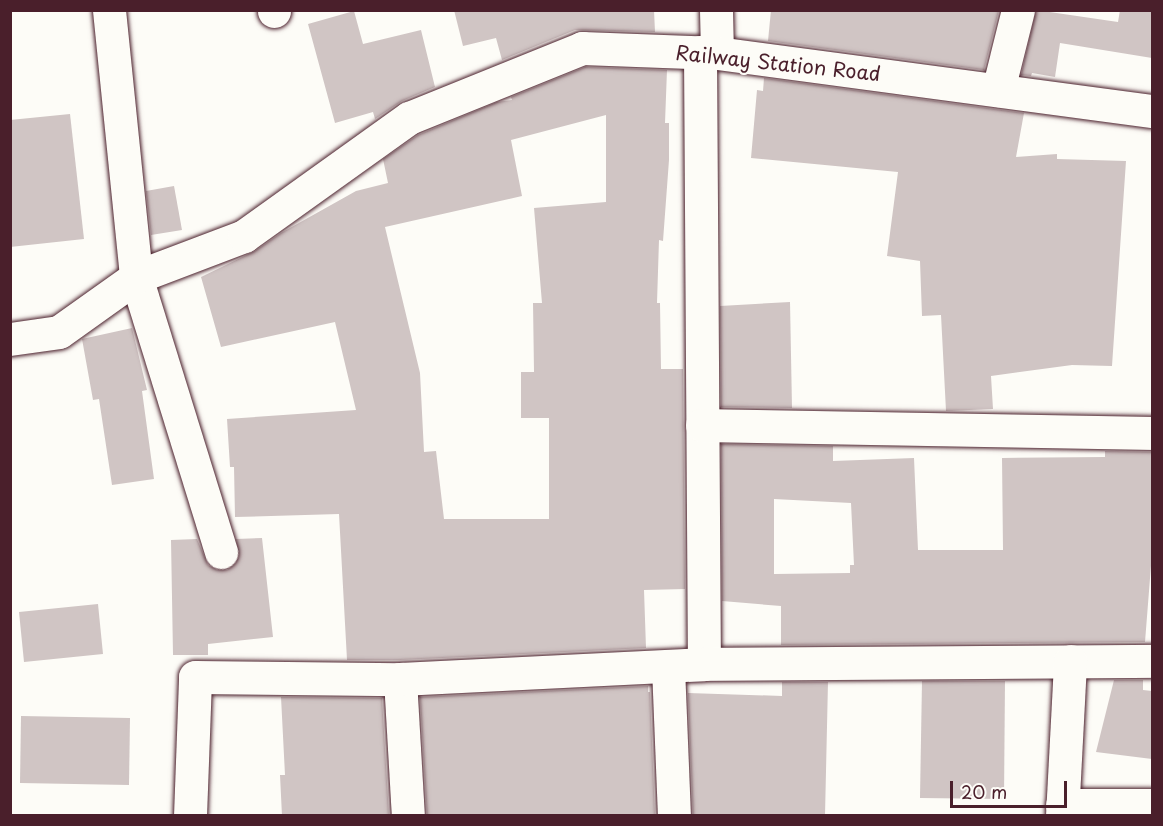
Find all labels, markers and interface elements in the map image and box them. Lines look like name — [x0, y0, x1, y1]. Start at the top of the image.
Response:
street label: Railway Station Road — [674, 40, 882, 86]
scale bar — [953, 769, 1070, 807]
text: 20 m — [961, 778, 1007, 805]

